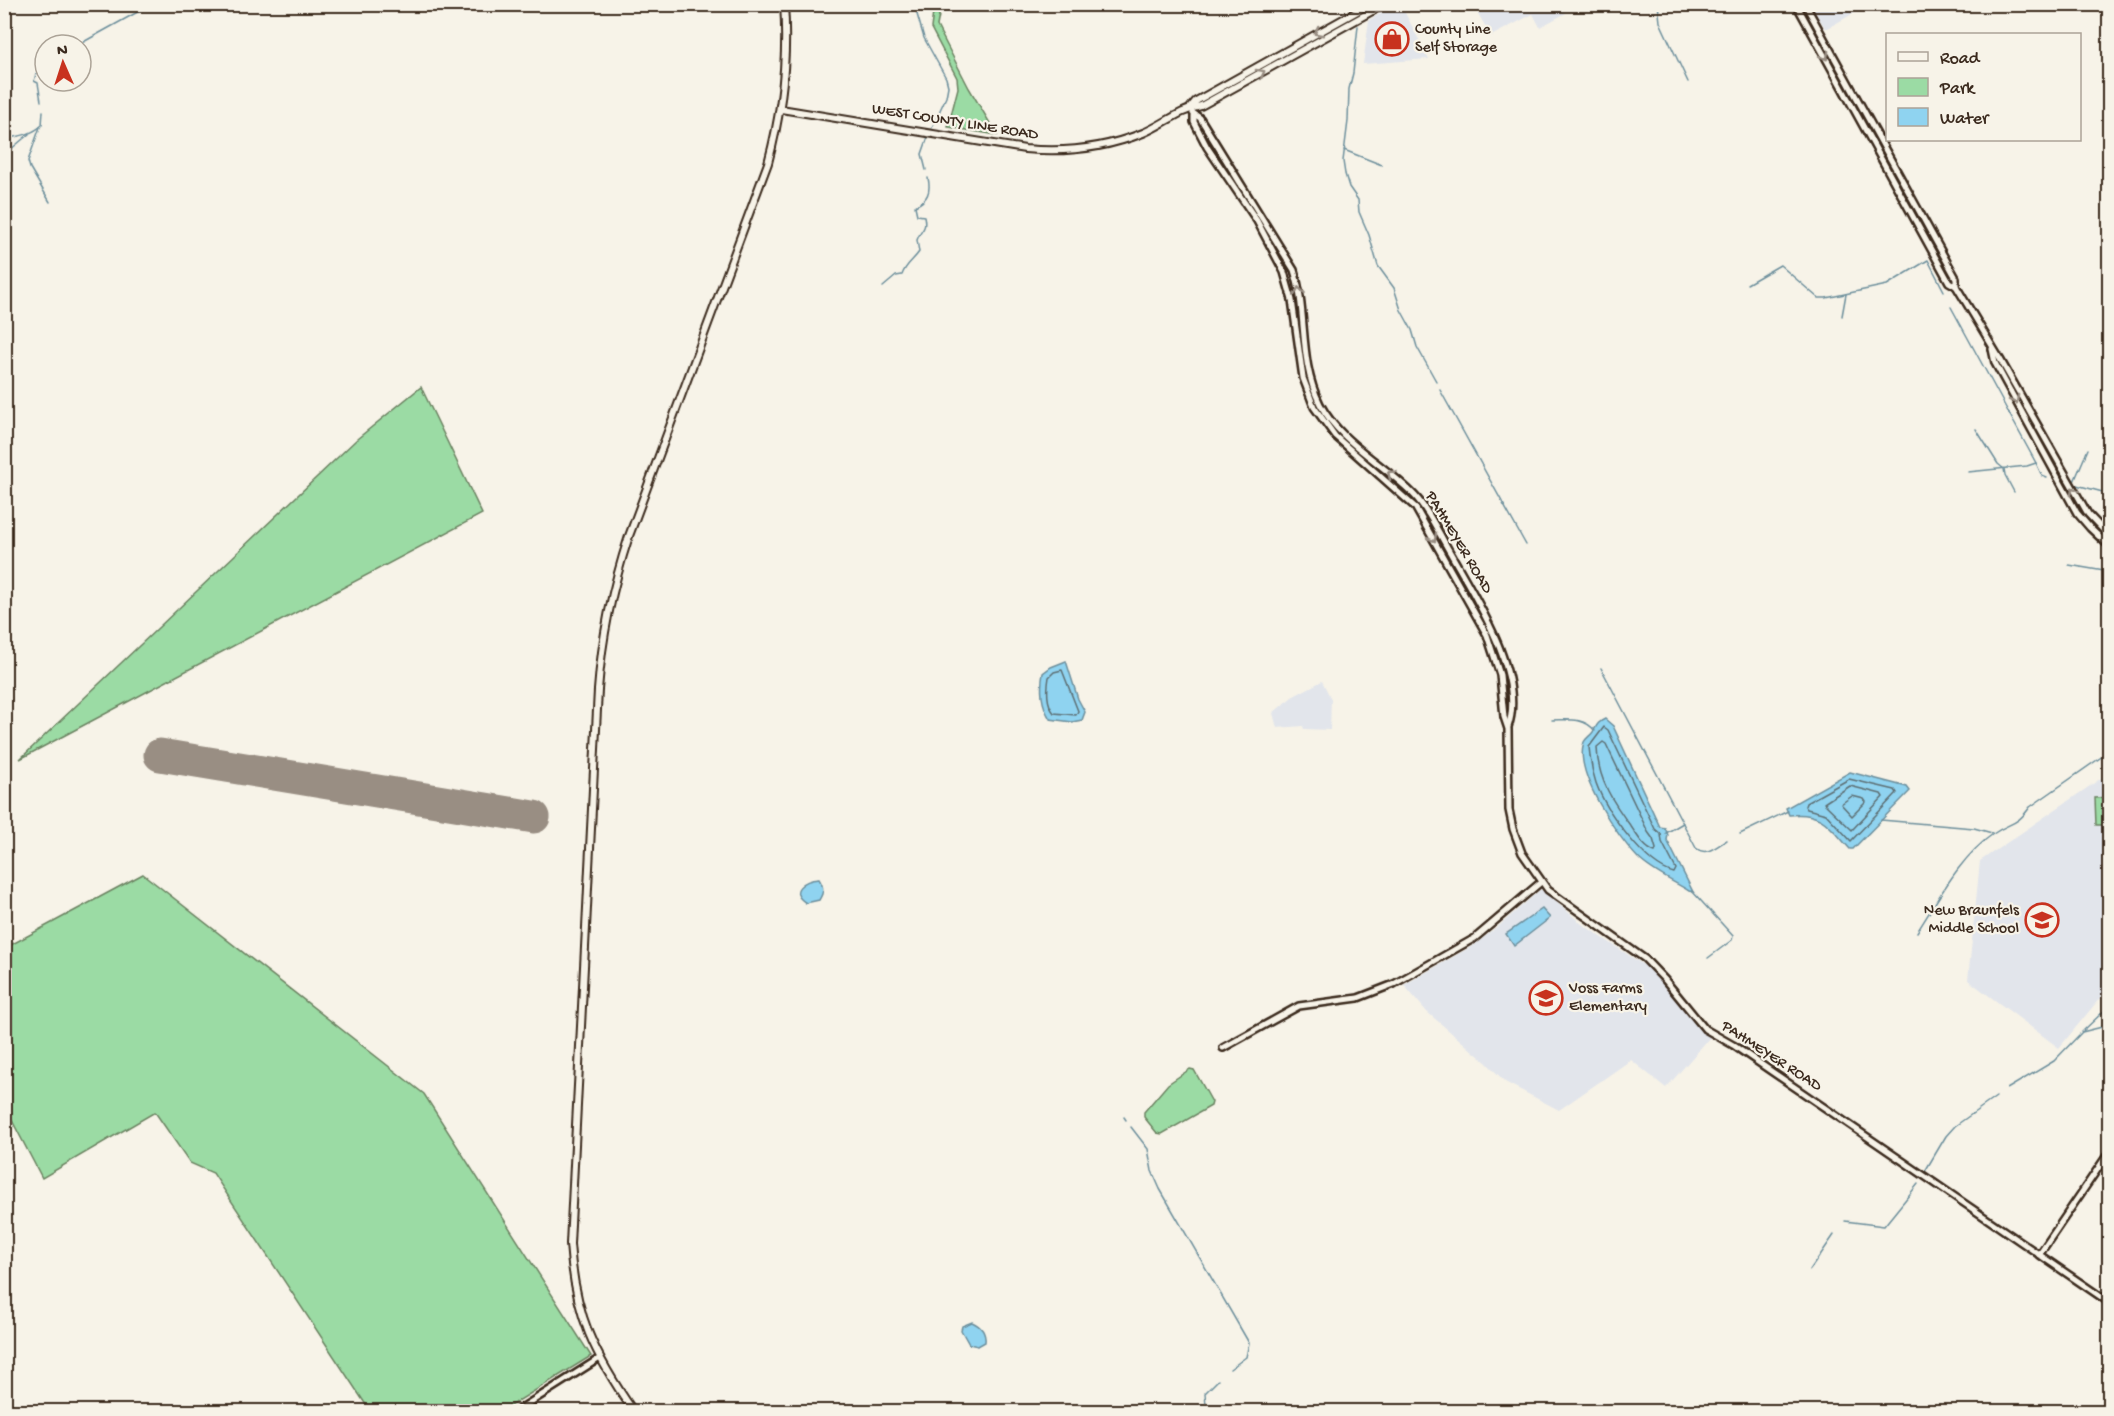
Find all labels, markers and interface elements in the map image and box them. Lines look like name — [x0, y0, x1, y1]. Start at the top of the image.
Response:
shop icon: County Line Self Storage — [1374, 21, 1410, 57]
place label: County Line Self Storage — [1415, 21, 1498, 58]
one-way arrow — [1314, 25, 1324, 36]
north arrow — [33, 33, 93, 93]
legend — [1886, 33, 2081, 141]
text: N — [57, 42, 69, 61]
one-way arrow — [1817, 49, 1829, 60]
text: Road — [1940, 49, 1981, 70]
one-way arrow — [1255, 69, 1265, 80]
text: Park — [1939, 79, 1976, 100]
street label: WEST COUNTY LINE ROAD — [871, 100, 1040, 146]
text: Water — [1940, 109, 1990, 130]
one-way arrow — [1293, 287, 1306, 297]
one-way arrow — [2008, 394, 2019, 404]
one-way arrow — [1387, 471, 1398, 482]
one-way arrow — [2070, 487, 2082, 497]
street label: PAHMEYER ROAD — [1419, 488, 1496, 598]
one-way arrow — [1426, 532, 1438, 542]
place label: New Braunfels Middle School — [1924, 902, 2020, 939]
school or university icon: New Braunfels Middle School — [2024, 902, 2060, 938]
school or university icon: Voss Farms Elementary — [1528, 980, 1564, 1016]
place label: Voss Farms Elementary — [1568, 980, 1647, 1017]
street label: PAHMEYER ROAD — [1716, 1017, 1825, 1097]

